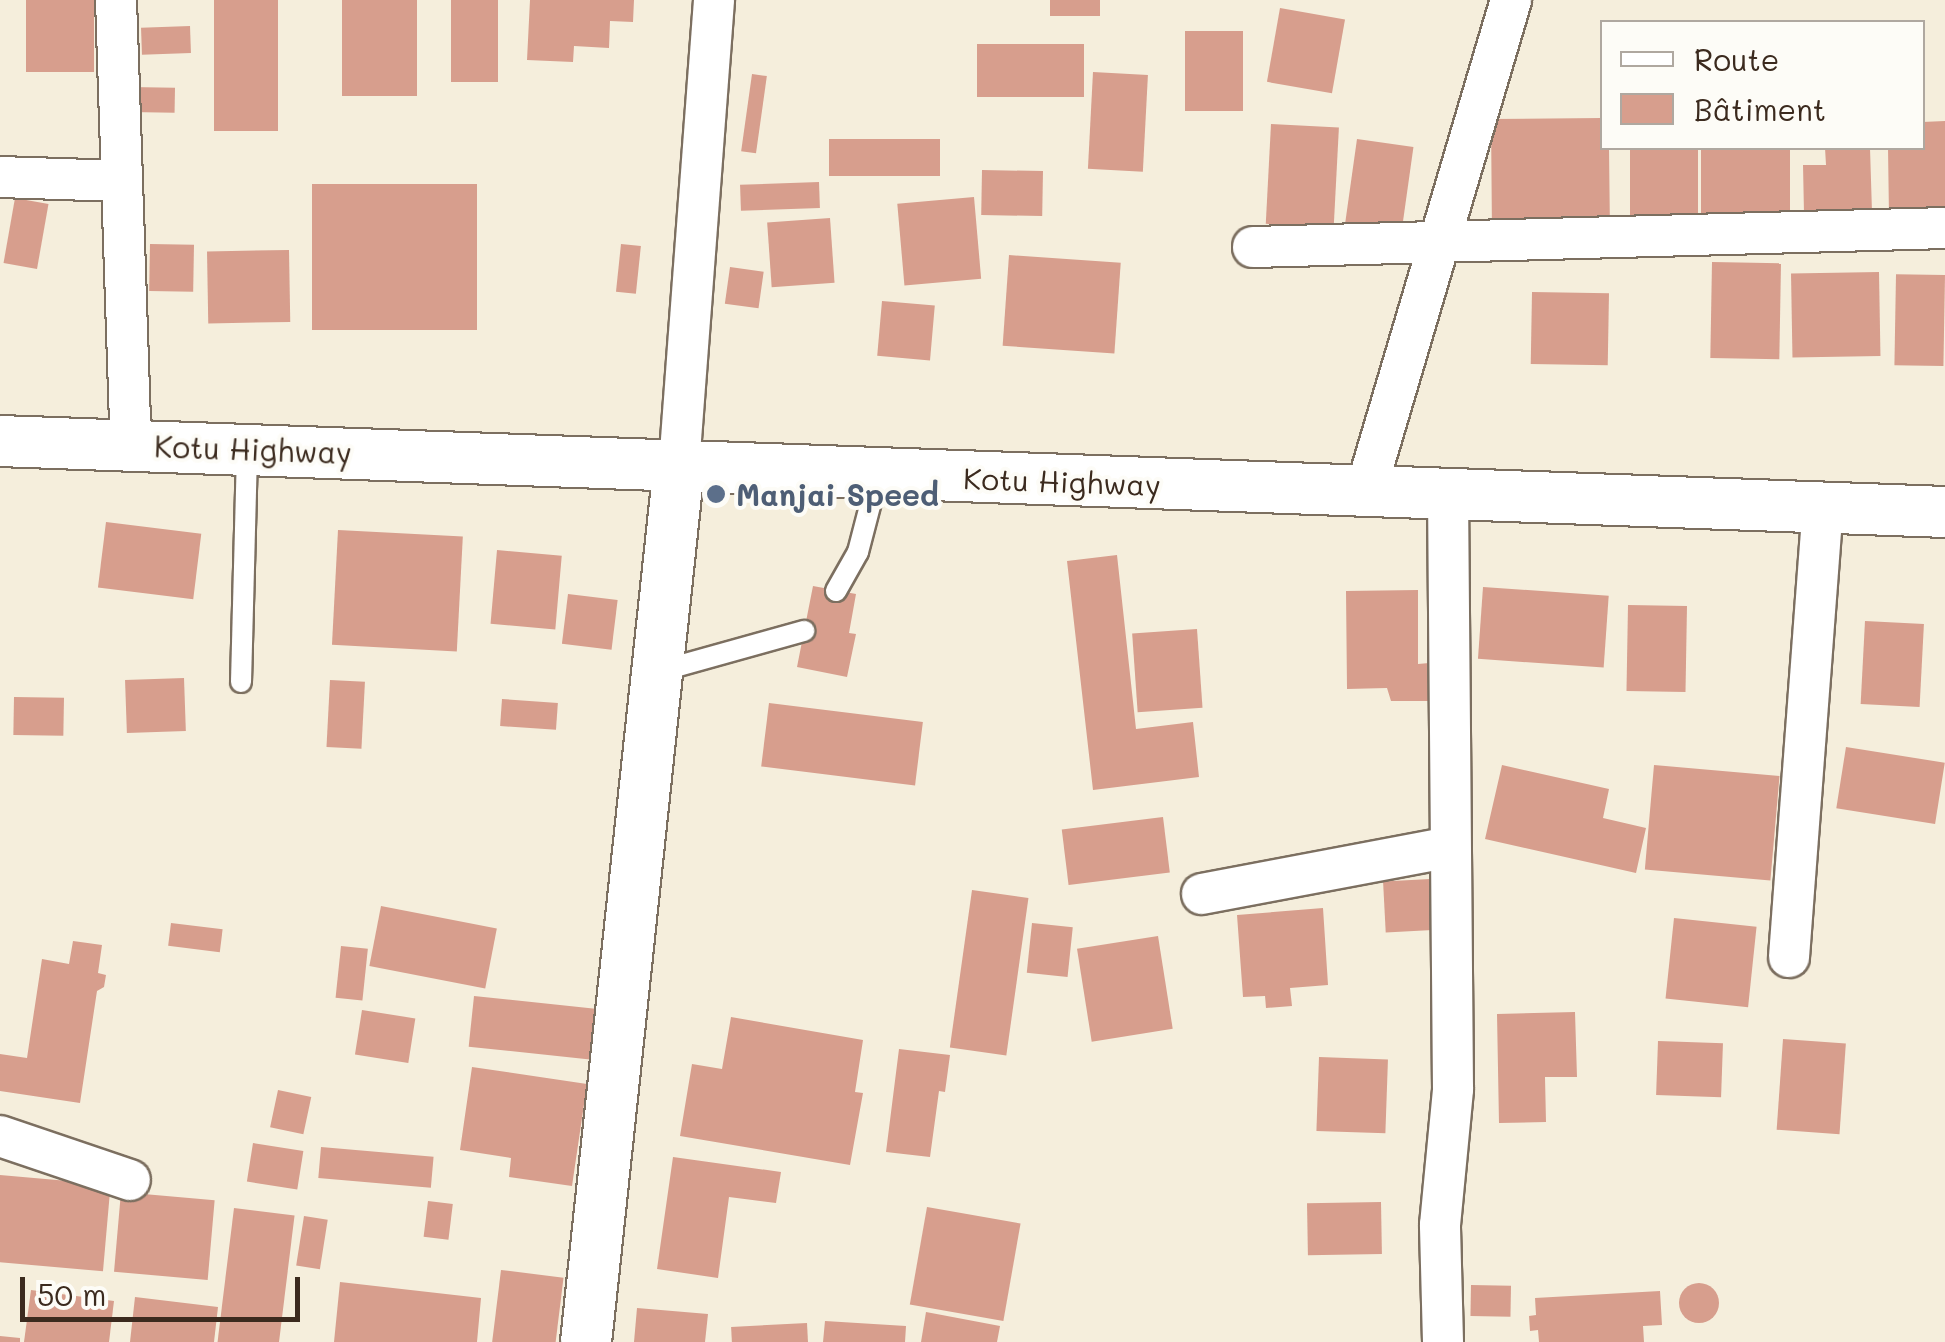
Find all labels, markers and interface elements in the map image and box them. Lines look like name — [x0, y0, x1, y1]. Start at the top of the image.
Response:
legend — [1600, 20, 1925, 150]
text: Route — [1694, 39, 1779, 79]
text: Bâtiment — [1694, 89, 1826, 129]
street label: Kotu Highway — [154, 428, 352, 470]
street label: Kotu Highway — [963, 460, 1161, 502]
place label: Manjai Speed — [736, 476, 939, 512]
marker: Manjai Speed — [705, 483, 727, 505]
scale bar — [25, 1257, 305, 1319]
text: 50 m — [37, 1274, 107, 1314]

